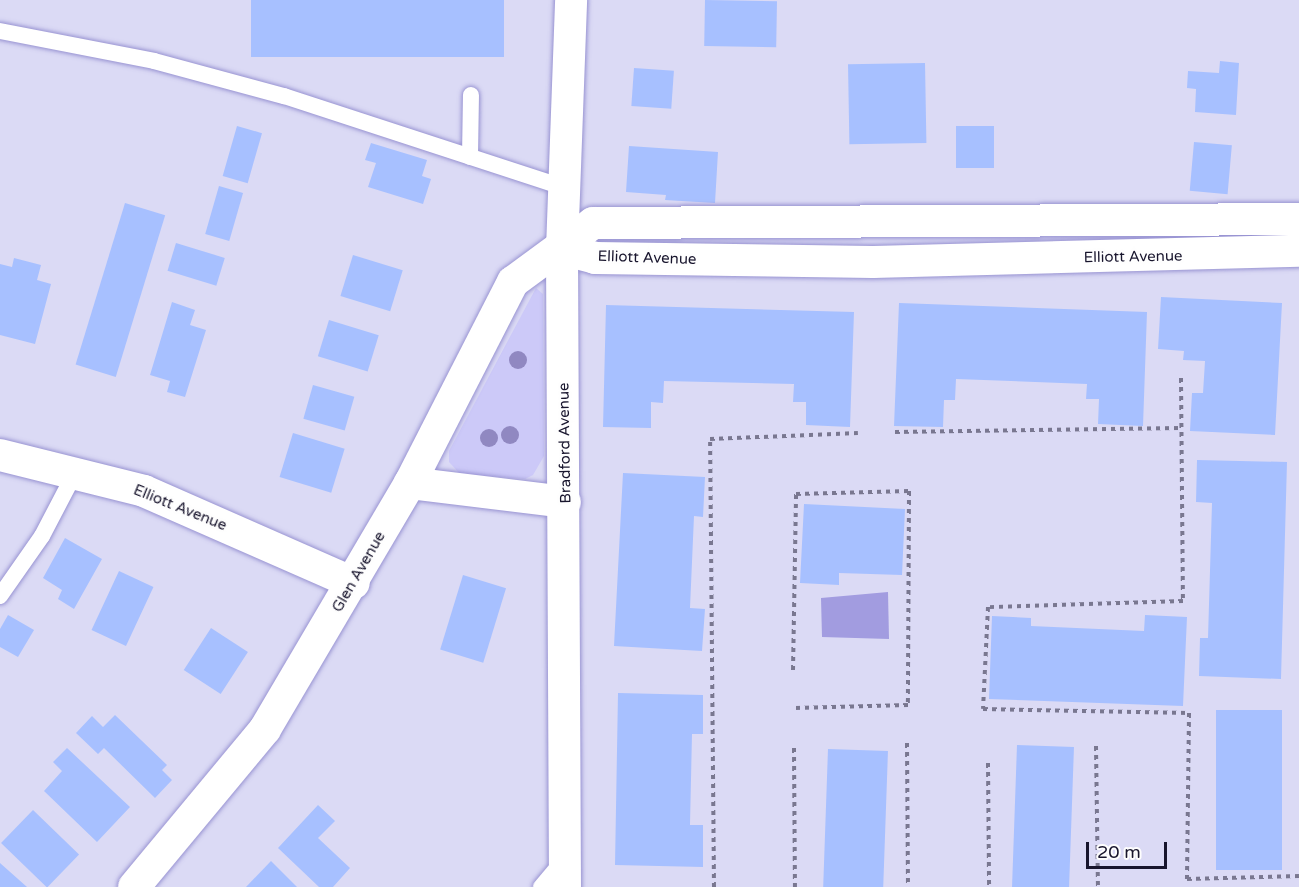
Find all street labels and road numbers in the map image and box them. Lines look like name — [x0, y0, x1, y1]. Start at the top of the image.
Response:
street label: Elliott Avenue — [597, 247, 697, 269]
street label: Elliott Avenue — [1083, 247, 1183, 267]
street label: Bradford Avenue — [555, 382, 575, 504]
street label: Elliott Avenue — [131, 481, 229, 535]
street label: Glen Avenue — [329, 528, 389, 616]

